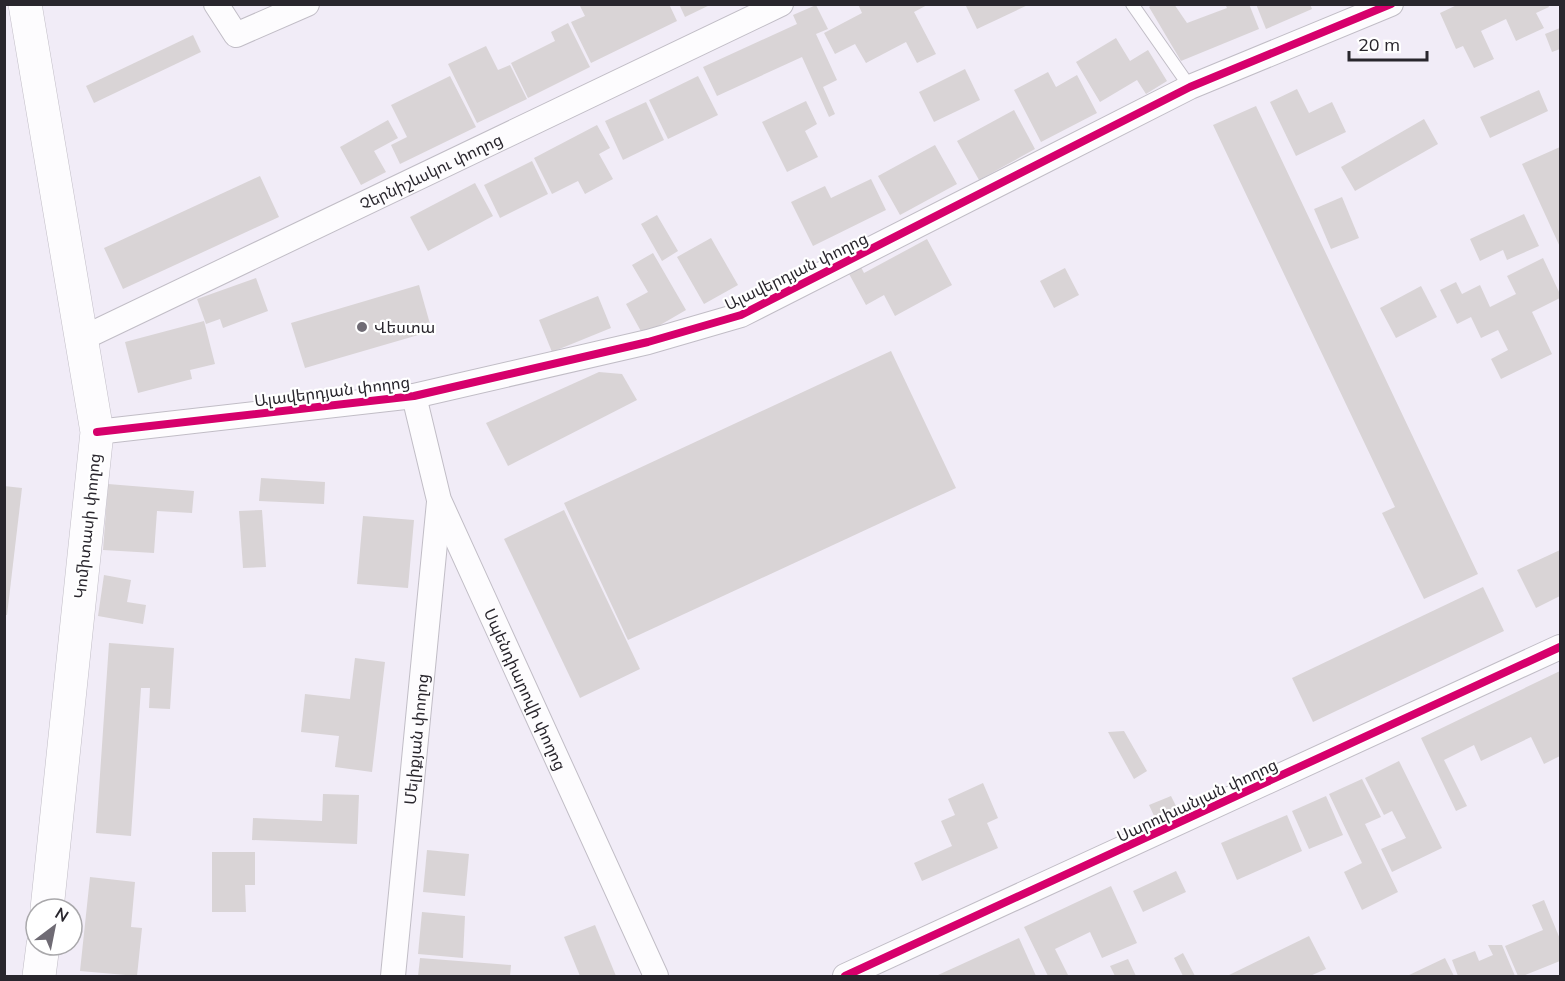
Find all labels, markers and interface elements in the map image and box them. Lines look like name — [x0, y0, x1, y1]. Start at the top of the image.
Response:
scale bar — [1349, 24, 1427, 62]
text: 20 m — [1358, 33, 1400, 56]
street label: Չերնիշևսկու փողոց — [356, 129, 506, 214]
street label: Ալավերդյան փողոց — [721, 228, 871, 314]
place label: Վեստա — [374, 317, 435, 337]
marker: Վեստա — [355, 320, 369, 334]
street label: Ալավերդյան փողոց — [253, 372, 411, 410]
street label: Կոմիտասի փողոց — [69, 452, 105, 600]
street label: Սպենդիարովի փողոց — [480, 605, 571, 773]
street label: Մելիքյան փողոց — [400, 673, 432, 806]
street label: Սարուխանյան փողոց — [1114, 754, 1280, 846]
north arrow — [24, 897, 84, 957]
text: N — [52, 903, 72, 926]

